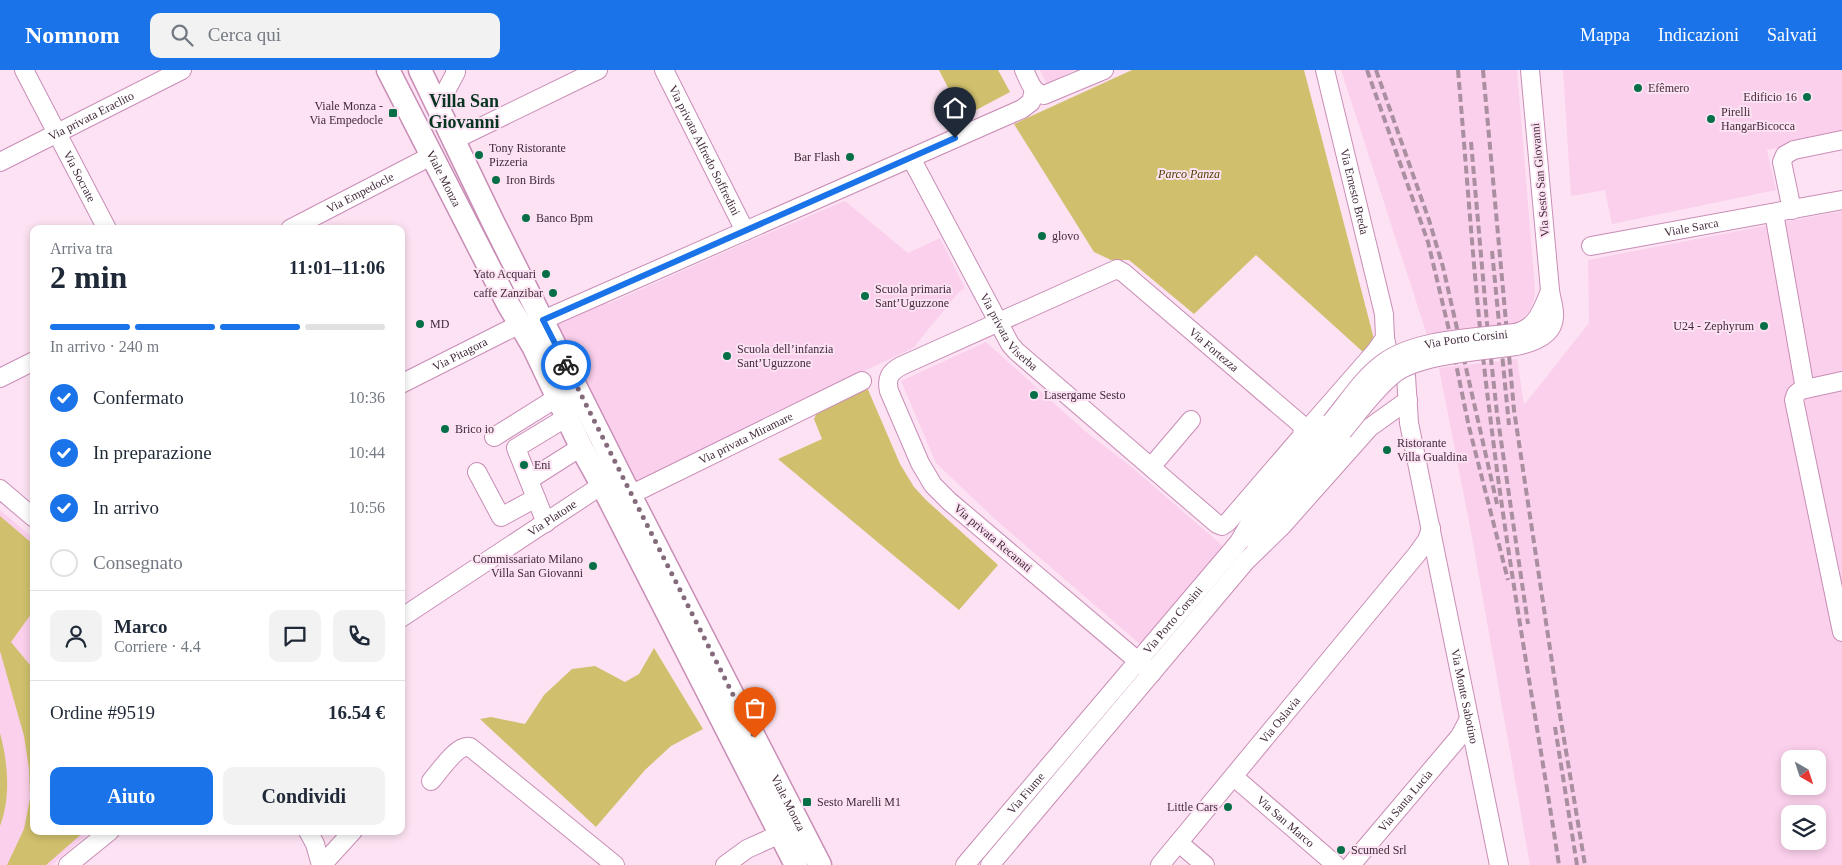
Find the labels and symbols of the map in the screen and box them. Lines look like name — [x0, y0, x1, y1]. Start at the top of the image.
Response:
place label: Efêmero — [1648, 81, 1689, 95]
marker: Efêmero — [1632, 82, 1644, 94]
street label: Via privata Alfredo Soffredini — [666, 83, 743, 219]
pin — [934, 87, 976, 138]
street label: Via privata Eraclito — [46, 89, 136, 143]
place label: Edificio 16 — [1743, 90, 1797, 104]
district label: Villa San Giovanni — [428, 91, 500, 132]
marker: Edificio 16 — [1801, 91, 1813, 103]
place label: Viale Monza - Via Empedocle — [309, 99, 383, 127]
place label: Pirelli HangarBicocca — [1721, 105, 1796, 133]
marker: Viale Monza - Via Empedocle — [387, 107, 399, 119]
marker: Pirelli HangarBicocca — [1705, 113, 1717, 125]
street label: Via Sesto San Giovanni — [1528, 122, 1552, 238]
place label: Tony Ristorante Pizzeria — [489, 141, 566, 169]
street label: Via Ernesto Breda — [1337, 147, 1372, 237]
street label: Via Socrate — [60, 148, 99, 204]
street label: Viale Monza — [423, 148, 464, 210]
marker: Tony Ristorante Pizzeria — [473, 149, 485, 161]
place label: Bar Flash — [794, 150, 840, 164]
marker: Bar Flash — [844, 151, 856, 163]
park label: Parco Panza — [1157, 167, 1220, 181]
street label: Via Empedocle — [324, 170, 396, 216]
place label: Iron Birds — [506, 173, 555, 187]
marker: Iron Birds — [490, 174, 502, 186]
place label: Banco Bpm — [536, 211, 594, 225]
marker: Banco Bpm — [520, 212, 532, 224]
street label: Viale Sarca — [1663, 216, 1720, 239]
place label: glovo — [1052, 229, 1079, 243]
marker: glovo — [1036, 230, 1048, 242]
place label: Yato Acquari — [473, 267, 537, 281]
marker: Yato Acquari — [540, 268, 552, 280]
place label: Scuola primaria Sant’Uguzzone — [875, 282, 952, 310]
place label: caffe Zanzibar — [474, 286, 543, 300]
marker: caffe Zanzibar — [547, 287, 559, 299]
marker: Scuola primaria Sant’Uguzzone — [859, 290, 871, 302]
street label: Via privata Viserba — [977, 290, 1041, 374]
place label: MD — [430, 317, 450, 331]
marker: MD — [414, 318, 426, 330]
place label: U24 - Zephyrum — [1673, 319, 1755, 333]
marker: U24 - Zephyrum — [1758, 320, 1770, 332]
street label: Via Fortezza — [1186, 325, 1242, 375]
street label: Via Porto Corsini — [1423, 327, 1509, 352]
street label: Via Pitagora — [430, 334, 490, 374]
courier — [541, 340, 591, 390]
place label: Scuola dell’infanzia Sant’Uguzzone — [737, 342, 834, 370]
marker: Scuola dell’infanzia Sant’Uguzzone — [721, 350, 733, 362]
place label: Lasergame Sesto — [1044, 388, 1125, 402]
marker: Lasergame Sesto — [1028, 389, 1040, 401]
street label: Via privata Miramare — [696, 409, 795, 467]
place label: Brico io — [455, 422, 494, 436]
marker: Brico io — [439, 423, 451, 435]
place label: Ristorante Villa Gualdina — [1397, 436, 1468, 464]
marker: Ristorante Villa Gualdina — [1381, 444, 1393, 456]
place label: Eni — [534, 458, 551, 472]
marker: Eni — [518, 459, 530, 471]
street label: Via Platone — [525, 497, 579, 539]
street label: Via privata Recanati — [951, 501, 1036, 575]
place label: Commissariato Milano Villa San Giovanni — [473, 552, 584, 580]
marker: Commissariato Milano Villa San Giovanni — [587, 560, 599, 572]
street label: Via Porto Corsini — [1140, 583, 1206, 657]
street label: Via Monte Sabotino — [1448, 648, 1481, 745]
pin — [734, 687, 776, 738]
street label: Via Oslavia — [1256, 693, 1304, 746]
north arrow — [1781, 750, 1826, 795]
street label: Via Santa Lucia — [1375, 767, 1436, 835]
street label: Via Fiume — [1004, 770, 1047, 817]
street label: Viale Monza — [768, 772, 809, 834]
street label: Via San Marco — [1254, 793, 1317, 850]
place label: Sesto Marelli M1 — [817, 795, 901, 809]
marker: Sesto Marelli M1 — [801, 796, 813, 808]
place label: Little Cars — [1167, 800, 1218, 814]
marker: Little Cars — [1222, 801, 1234, 813]
place label: Scumed Srl — [1351, 843, 1407, 857]
marker: Scumed Srl — [1335, 844, 1347, 856]

